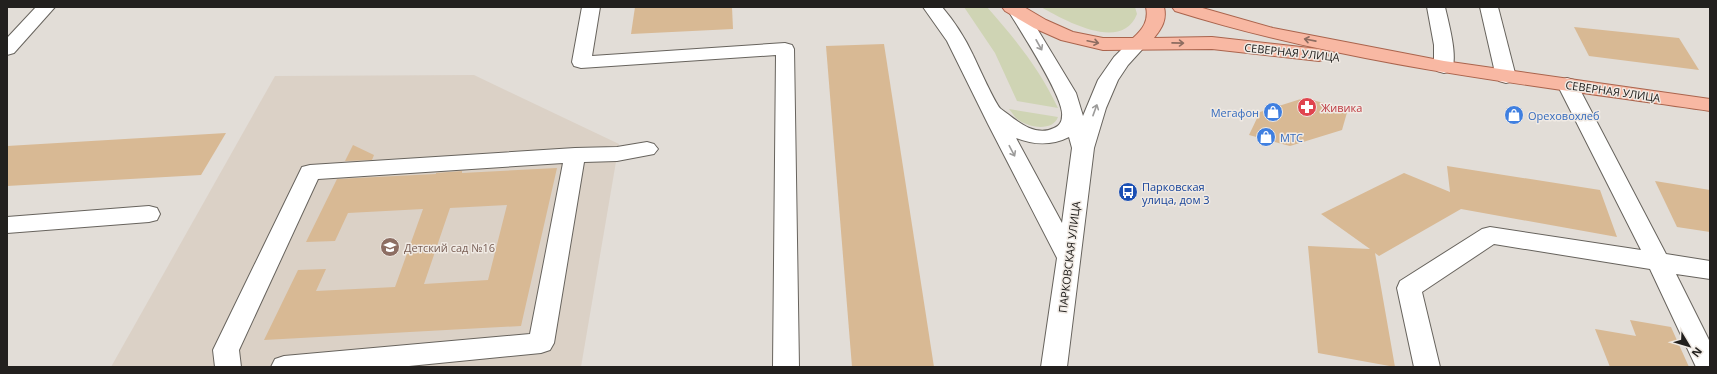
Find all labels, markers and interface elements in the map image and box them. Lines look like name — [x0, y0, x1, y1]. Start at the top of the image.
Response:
one-way arrow — [1303, 36, 1316, 44]
one-way arrow — [1036, 39, 1043, 51]
one-way arrow — [1086, 39, 1099, 47]
one-way arrow — [1171, 39, 1184, 46]
street label: СЕВЕРНАЯ УЛИЦА — [1244, 40, 1340, 64]
street label: СЕВЕРНАЯ УЛИЦА — [1565, 77, 1661, 105]
pharmacy icon: Живика — [1296, 96, 1318, 118]
place label: Живика — [1321, 100, 1362, 115]
shop icon: Мегафон — [1262, 101, 1284, 123]
shop icon: Ореховохлеб — [1503, 104, 1525, 126]
one-way arrow — [1092, 105, 1100, 117]
place label: Мегафон — [1211, 105, 1259, 120]
place label: Ореховохлеб — [1528, 108, 1600, 123]
shop icon: МТС — [1255, 126, 1277, 148]
place label: МТС — [1280, 130, 1303, 145]
one-way arrow — [1009, 145, 1016, 157]
place label: Парковская улица, дом 3 — [1142, 179, 1210, 207]
bus stop icon: Парковская улица, дом 3 — [1117, 181, 1139, 203]
street label: ПАРКОВСКАЯ УЛИЦА — [1055, 200, 1083, 314]
school or university icon: Детский сад №16 — [379, 236, 401, 258]
place label: Детский сад №16 — [404, 240, 495, 255]
north arrow — [1669, 326, 1709, 366]
text: N — [1689, 344, 1706, 361]

